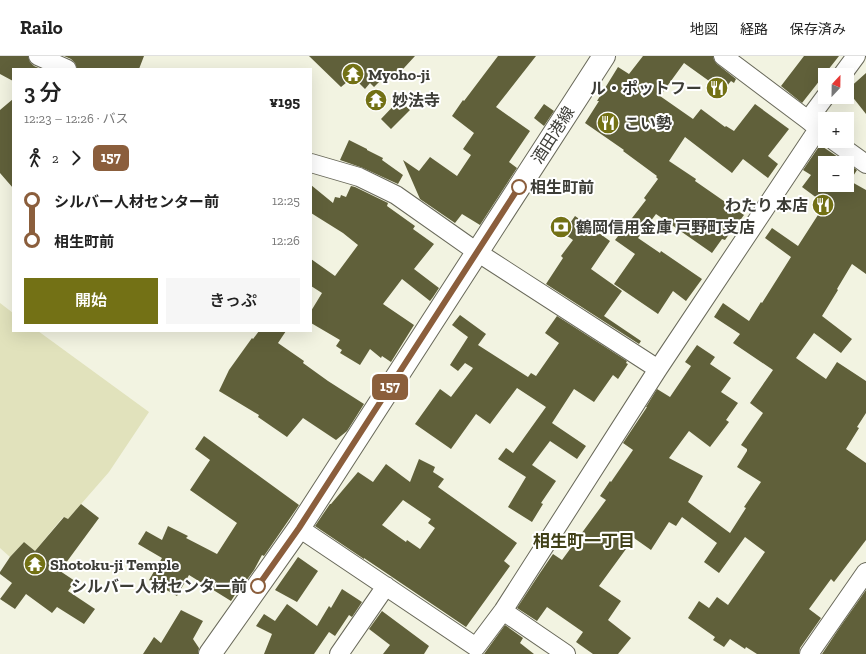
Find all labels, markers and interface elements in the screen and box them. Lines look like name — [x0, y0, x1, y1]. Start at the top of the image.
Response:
text: Railo — [20, 16, 63, 39]
text: 地図 — [690, 21, 718, 38]
text: 経路 — [740, 21, 768, 38]
text: 保存済み — [790, 21, 846, 38]
temple icon: Myoho-ji — [340, 61, 366, 87]
place label: Myoho-ji — [368, 65, 430, 84]
north arrow — [818, 68, 854, 104]
map controls — [818, 68, 854, 192]
restaurant icon: ル・ポットフー — [704, 75, 730, 101]
text: 3 分 — [24, 79, 62, 106]
place label: ル・ポットフー — [590, 79, 702, 98]
temple icon: 妙法寺 — [363, 87, 389, 113]
place label: 妙法寺 — [392, 91, 440, 110]
text: ¥195 — [269, 93, 300, 111]
street label: 酒田港線 — [528, 103, 578, 167]
restaurant icon: こい勢 — [595, 110, 621, 136]
text: 12:23 – 12:26 · バス — [24, 111, 129, 126]
button: + — [818, 112, 854, 148]
place label: こい勢 — [624, 114, 672, 133]
icon: walk — [24, 147, 46, 169]
icon: forward — [65, 147, 87, 169]
text: 157 — [101, 149, 121, 166]
text: 2 — [52, 151, 59, 166]
button: − — [818, 156, 854, 192]
place label: 相生町前 — [530, 178, 594, 197]
marker: 相生町前 — [511, 179, 527, 195]
restaurant icon: わたり 本店 — [810, 192, 836, 218]
text: シルバー人材センター前 — [54, 193, 219, 211]
text: 12:25 — [272, 193, 300, 208]
place label: わたり 本店 — [725, 196, 808, 215]
bank icon: 鶴岡信用金庫 戸野町支店 — [548, 214, 574, 240]
place label: 鶴岡信用金庫 戸野町支店 — [576, 218, 755, 237]
text: 相生町前 — [54, 233, 114, 251]
text: 12:26 — [272, 233, 300, 248]
button: 開始 — [24, 278, 158, 324]
button: きっぷ — [166, 278, 300, 324]
line badge: 157 — [367, 374, 413, 400]
text: 157 — [380, 378, 400, 395]
district label: 相生町一丁目 — [533, 531, 635, 551]
temple icon: Shotoku-ji Temple — [22, 551, 48, 577]
place label: Shotoku-ji Temple — [50, 555, 179, 574]
place label: シルバー人材センター前 — [71, 577, 247, 596]
marker: シルバー人材センター前 — [250, 578, 266, 594]

